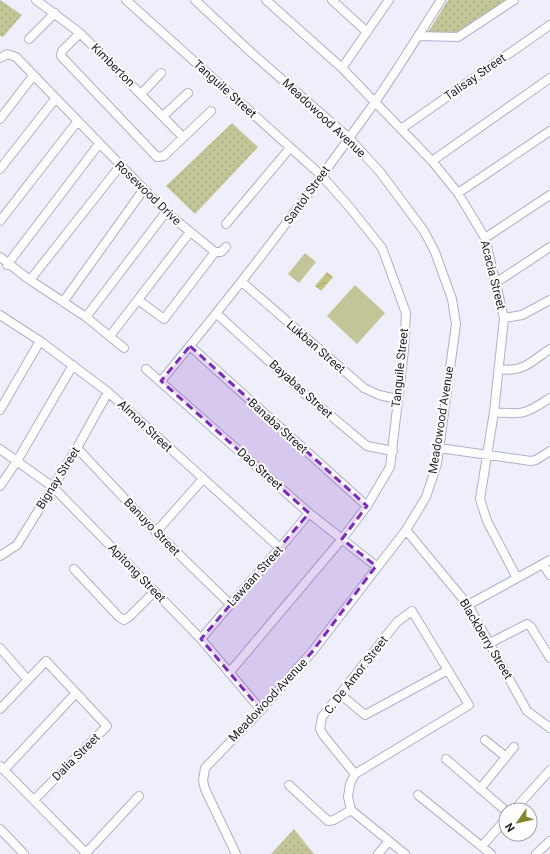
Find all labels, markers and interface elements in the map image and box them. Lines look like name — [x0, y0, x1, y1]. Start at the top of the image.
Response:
street label: Kimberton — [88, 40, 138, 90]
street label: Talisay Street — [442, 51, 508, 103]
street label: Tanguile Street — [191, 57, 259, 121]
street label: Meadowood Avenue — [279, 76, 369, 160]
street label: Rosewood Drive — [112, 158, 184, 228]
street label: Santol Street — [281, 163, 333, 227]
street label: Acacia Street — [478, 239, 508, 311]
street label: Lukban Street — [284, 318, 348, 376]
street label: Tanguile Street — [389, 327, 411, 408]
street label: Bayabas Street — [267, 357, 336, 421]
street label: Meadowood Avenue — [426, 365, 456, 475]
street label: Banaba Street — [245, 396, 311, 456]
street label: Almon Street — [115, 397, 175, 455]
street label: Bignay Street — [33, 444, 83, 512]
street label: Dao Street — [235, 445, 285, 493]
street label: Banuyo Street — [121, 495, 183, 559]
street label: Apitong Street — [106, 541, 169, 605]
street label: Lawaan Street — [224, 543, 286, 609]
street label: Blackberry Street — [457, 596, 515, 682]
street label: C. De Amor Street — [321, 633, 391, 717]
street label: Meadowood Avenue — [226, 655, 310, 745]
street label: Dalia Street — [49, 730, 103, 784]
north arrow — [498, 802, 538, 842]
text: N — [502, 820, 518, 834]

